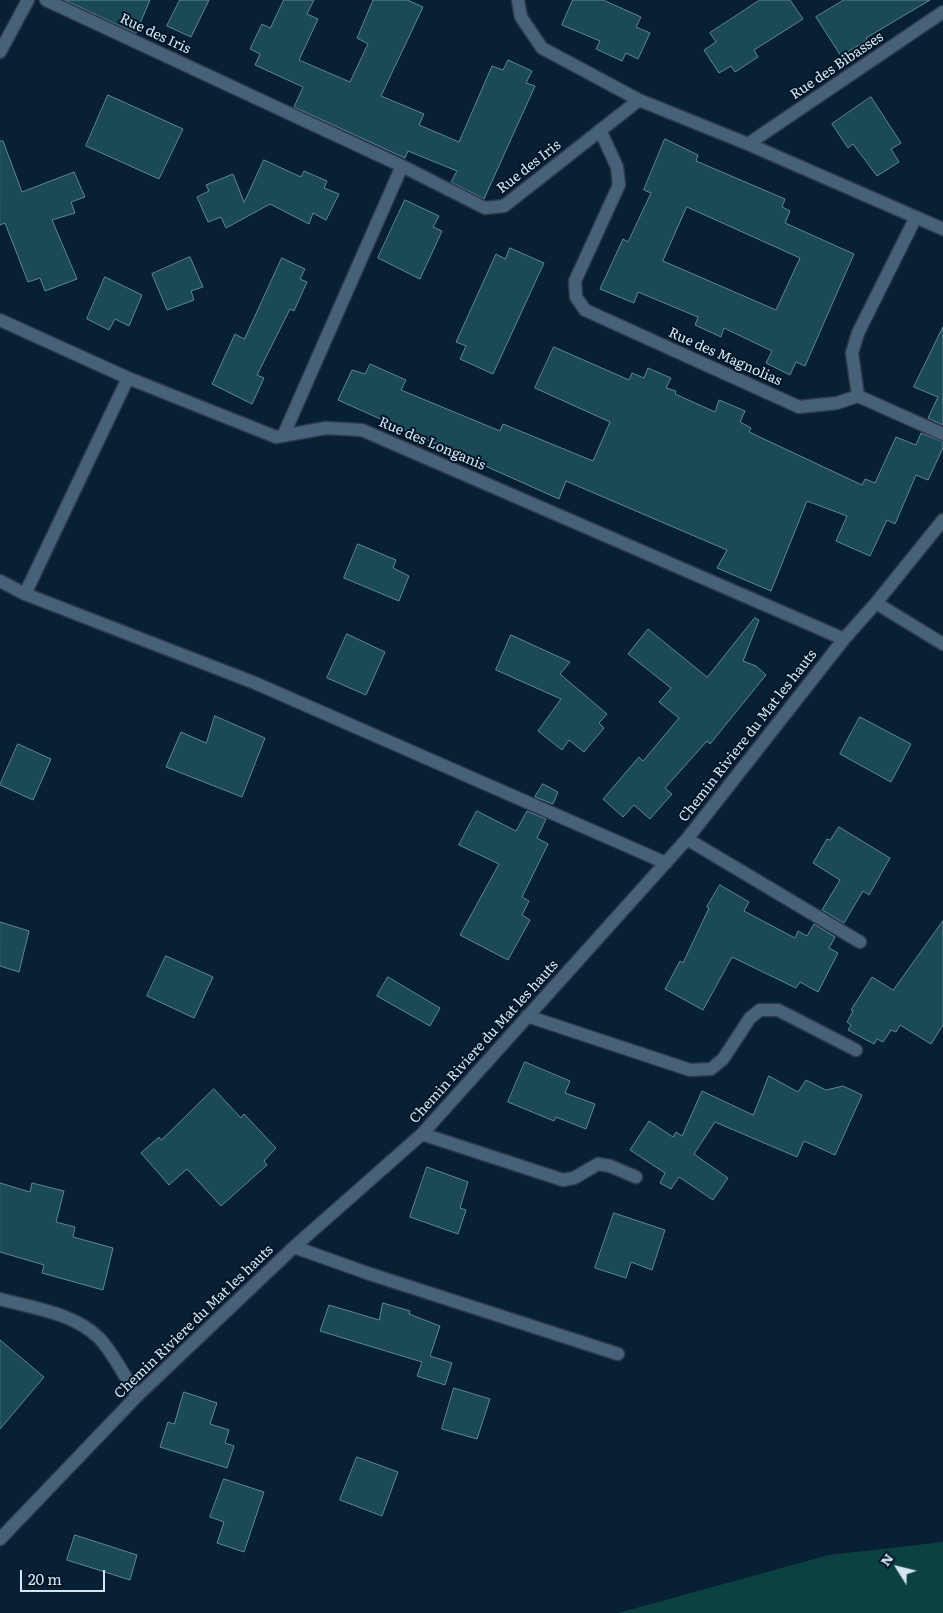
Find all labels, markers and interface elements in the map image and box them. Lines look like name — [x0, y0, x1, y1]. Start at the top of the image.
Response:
street label: Rue des Iris — [117, 10, 193, 58]
street label: Rue des Bibasses — [787, 29, 887, 103]
street label: Rue des Iris — [494, 137, 564, 197]
street label: Rue des Magnolias — [666, 324, 784, 390]
street label: Rue des Longanis — [376, 414, 488, 474]
street label: Chemin Riviere du Mat les hauts — [675, 647, 821, 825]
street label: Chemin Riviere du Mat les hauts — [406, 957, 562, 1127]
street label: Chemin Riviere du Mat les hauts — [111, 1242, 277, 1402]
north arrow — [873, 1543, 923, 1593]
text: N — [874, 1549, 897, 1570]
scale bar — [22, 1560, 108, 1592]
text: 20 m — [28, 1567, 62, 1590]

